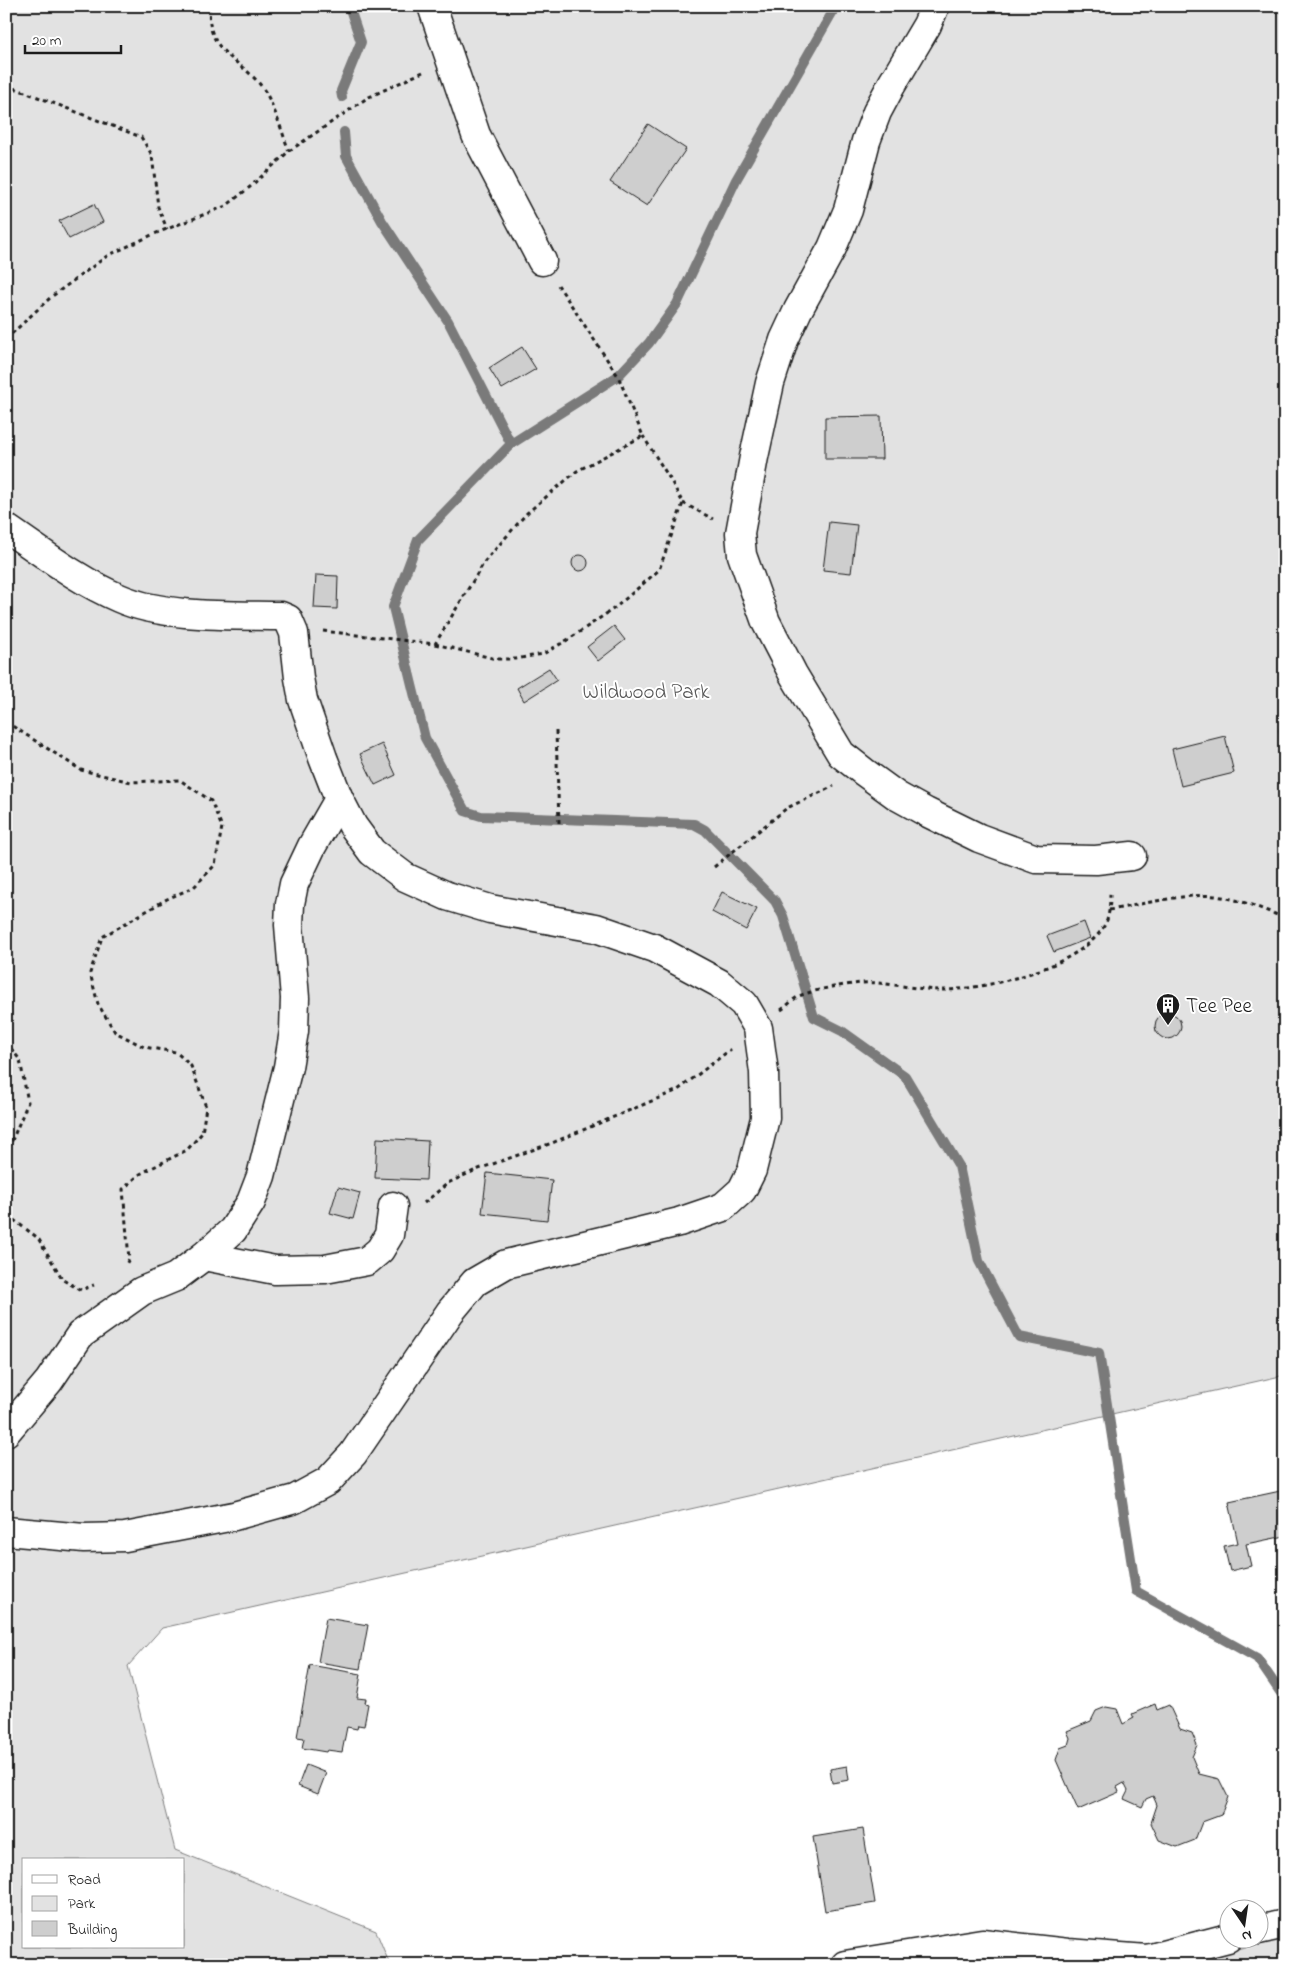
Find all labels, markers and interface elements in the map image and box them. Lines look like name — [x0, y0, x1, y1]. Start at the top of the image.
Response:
scale bar — [25, 22, 121, 54]
text: 20 m — [32, 30, 62, 52]
park label: Wildwood Park — [583, 678, 710, 708]
building icon: Tee Pee — [1155, 992, 1181, 1026]
place label: Tee Pee — [1186, 992, 1252, 1022]
legend — [22, 1858, 185, 1948]
text: Road — [68, 1869, 101, 1891]
text: Park — [68, 1893, 96, 1915]
north arrow — [1218, 1898, 1268, 1948]
text: Building — [67, 1919, 117, 1942]
text: N — [1240, 1924, 1254, 1946]

